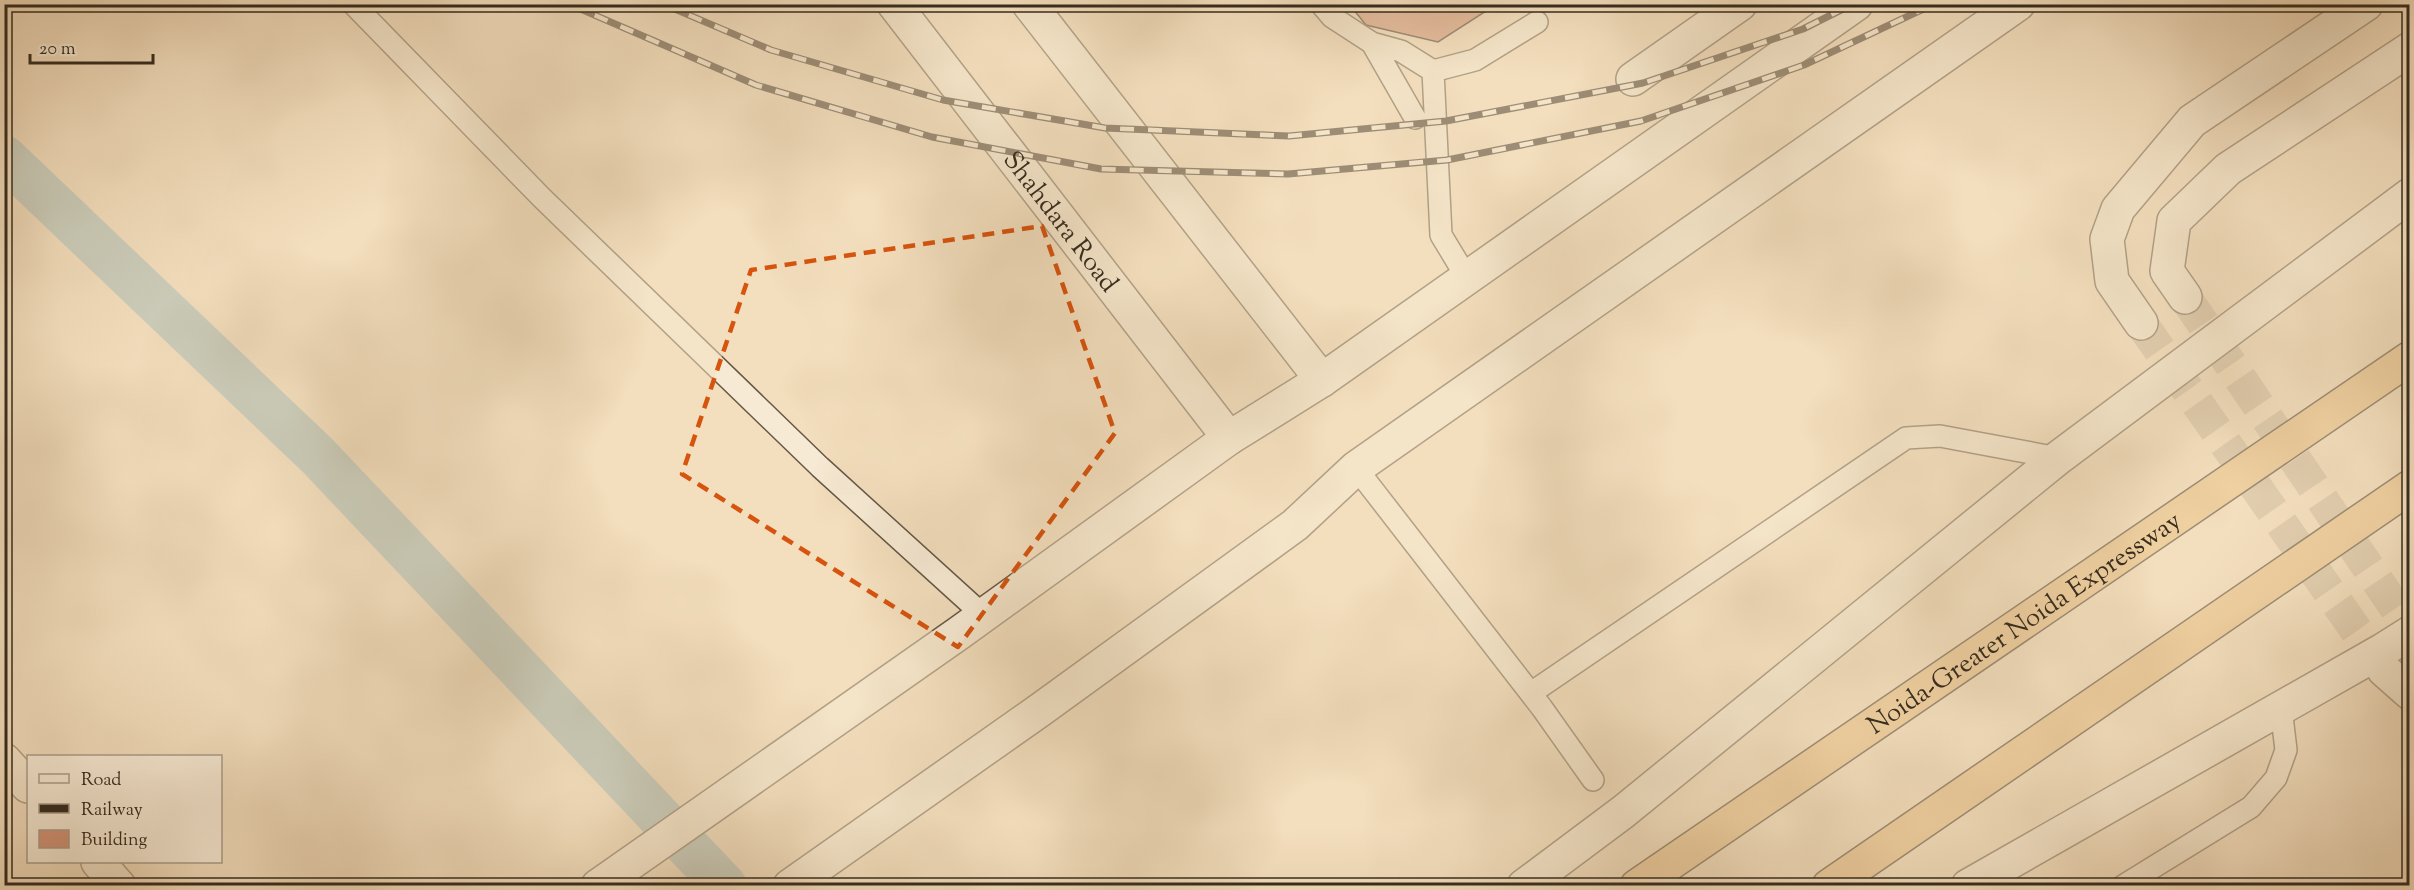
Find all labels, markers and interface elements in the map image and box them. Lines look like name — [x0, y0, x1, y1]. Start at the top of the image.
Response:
scale bar — [30, 27, 153, 65]
text: 20 m — [39, 37, 76, 63]
street label: Shahdara Road — [993, 144, 1126, 301]
street label: Noida-Greater Noida Expressway — [1860, 504, 2189, 745]
legend — [27, 755, 222, 863]
text: Road — [81, 768, 121, 794]
text: Railway — [81, 798, 143, 824]
text: Building — [81, 828, 147, 854]

